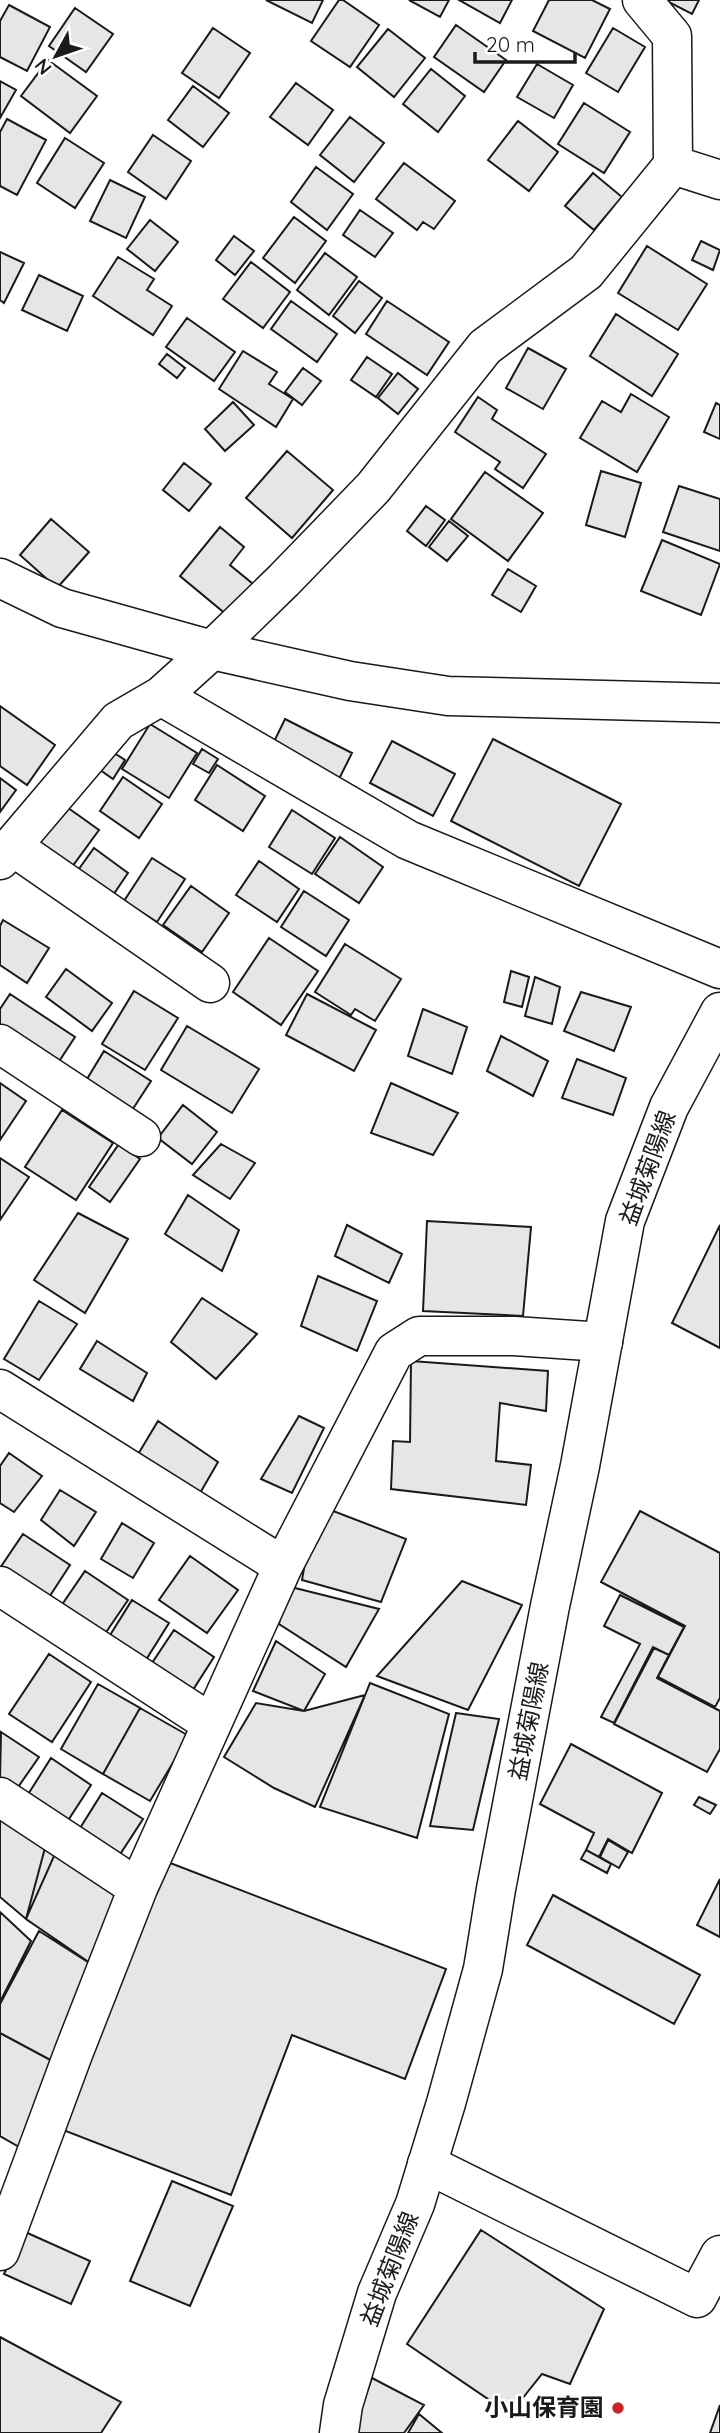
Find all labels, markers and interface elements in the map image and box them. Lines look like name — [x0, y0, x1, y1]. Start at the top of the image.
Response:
north arrow — [21, 21, 91, 91]
scale bar — [475, 21, 575, 65]
text: 20 m — [486, 31, 535, 57]
text: N — [29, 54, 57, 80]
street label: 益城菊陽線 — [612, 1106, 682, 1229]
street label: 益城菊陽線 — [502, 1659, 554, 1783]
street label: 益城菊陽線 — [354, 2207, 425, 2330]
place label: 小山保育園 — [484, 2392, 604, 2422]
marker: 小山保育園 — [610, 2400, 626, 2416]

